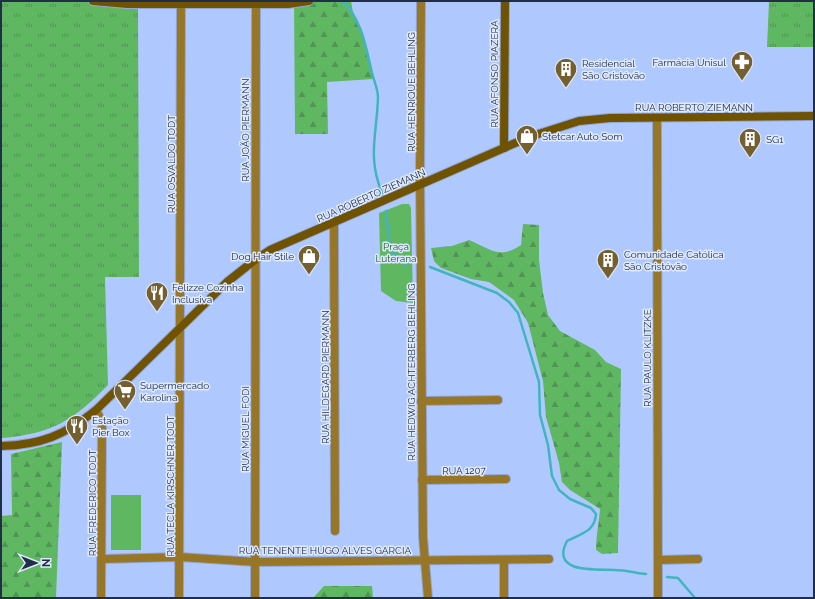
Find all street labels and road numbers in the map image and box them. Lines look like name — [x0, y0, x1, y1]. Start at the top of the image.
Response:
street label: RUA AFONSO PIAZERA — [489, 20, 500, 128]
street label: RUA HENRIQUE BEHLING — [406, 32, 417, 152]
street label: RUA JOÃO PIERMANN — [240, 78, 251, 182]
street label: RUA ROBERTO ZIEMANN — [635, 102, 753, 113]
street label: RUA OSVALDO TODT — [166, 115, 177, 213]
street label: RUA ROBERTO ZIEMANN — [315, 166, 427, 224]
street label: RUA HEDWIG ACHTERBERG BEHLING — [406, 283, 417, 461]
street label: RUA PAULO KLITZKE — [642, 309, 653, 407]
street label: RUA HILDEGARD PIERMANN — [320, 310, 331, 444]
street label: RUA MIGUEL FODI — [240, 386, 251, 472]
street label: RUA TECLA KIRSCHNER TODT — [165, 416, 176, 556]
street label: RUA FREDERICO TODT — [87, 450, 98, 556]
street label: RUA 1207 — [442, 465, 487, 476]
street label: RUA TENENTE HUGO ALVES GARCIA — [239, 545, 411, 556]

